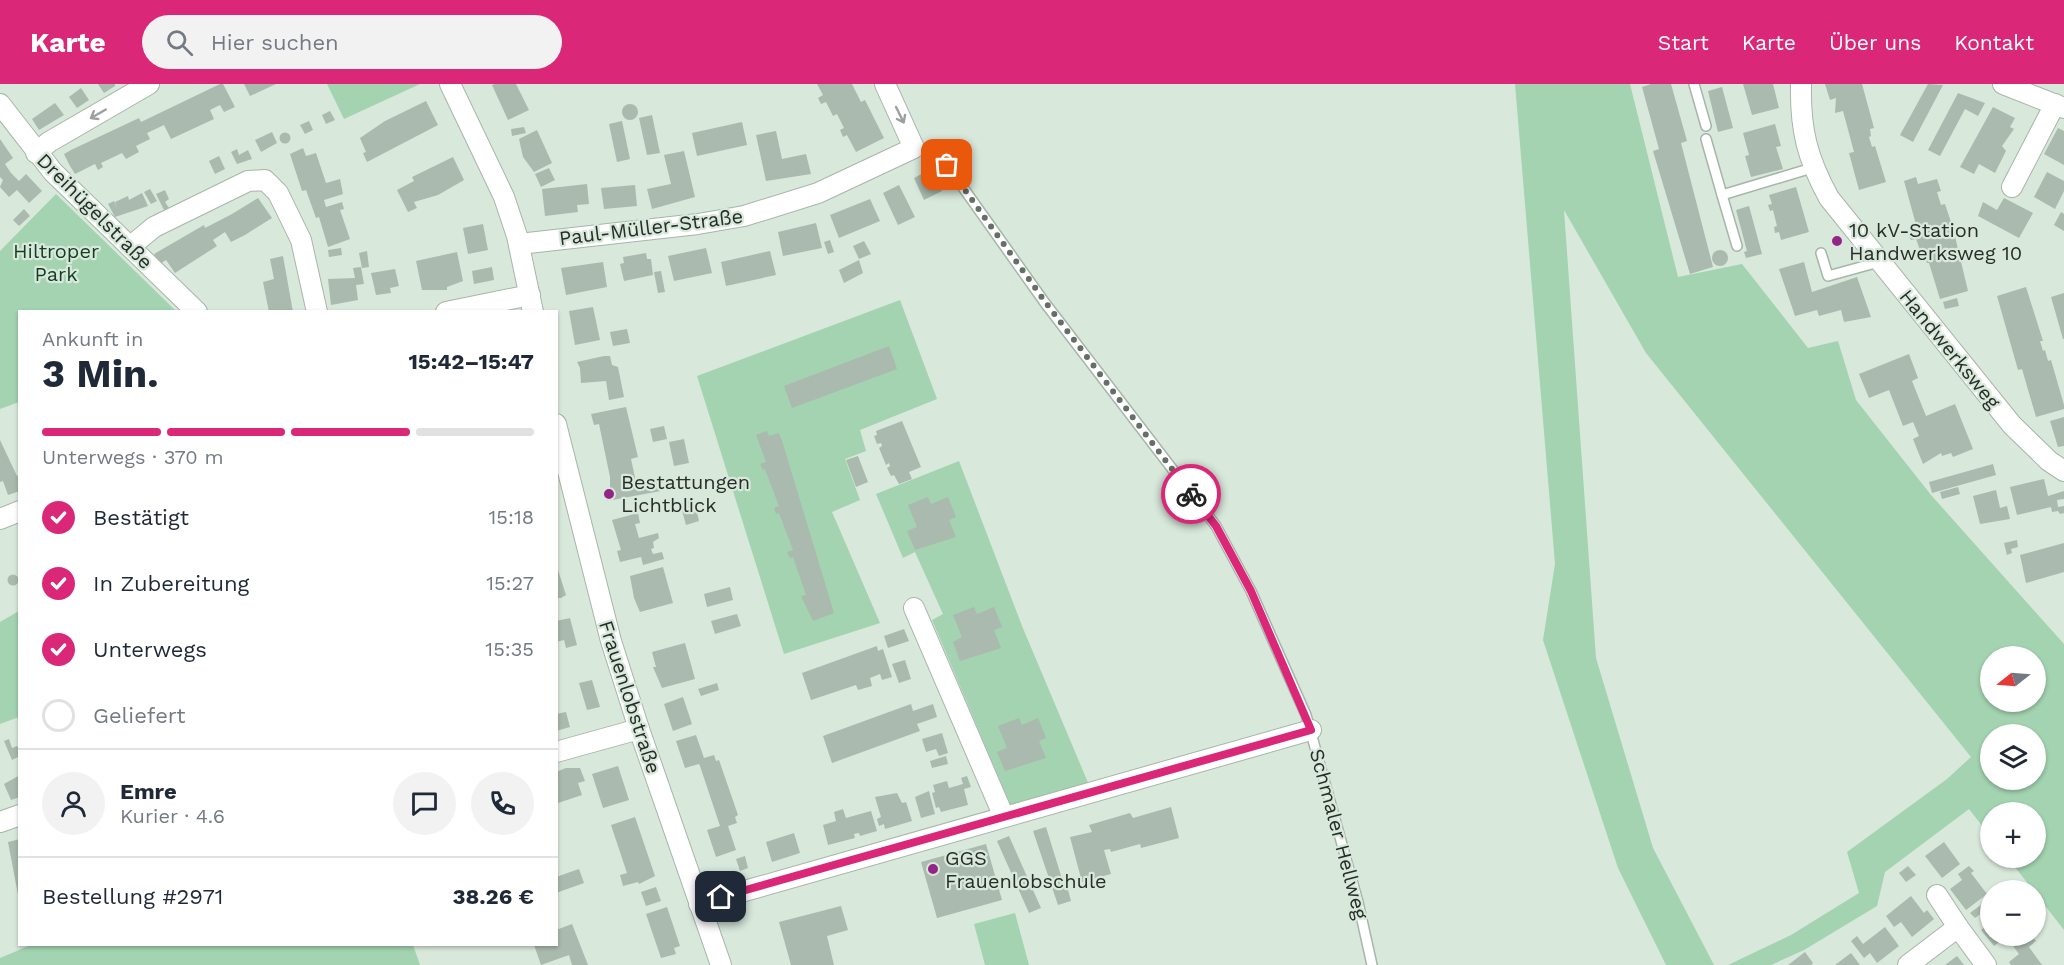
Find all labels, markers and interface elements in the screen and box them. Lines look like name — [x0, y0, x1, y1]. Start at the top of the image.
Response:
search box — [142, 15, 562, 69]
text: Karte — [30, 26, 106, 59]
icon: search — [163, 26, 196, 59]
text: Hier suchen — [211, 30, 339, 55]
text: Start — [1658, 30, 1709, 55]
text: Karte — [1742, 30, 1796, 55]
text: Über uns — [1829, 30, 1921, 55]
text: Kontakt — [1954, 30, 2034, 55]
one-way arrow — [895, 106, 907, 124]
one-way arrow — [90, 108, 107, 120]
pin — [921, 139, 972, 190]
street label: Dreihügelstraße — [32, 148, 158, 274]
icon: bag — [930, 148, 963, 181]
street label: Paul-Müller-Straße — [558, 204, 744, 250]
place label: 10 kV-Station Handwerksweg 10 — [1849, 218, 2022, 265]
marker: 10 kV-Station Handwerksweg 10 — [1830, 234, 1844, 248]
park label: Hiltroper Park — [13, 239, 99, 286]
street label: Handwerksweg — [1895, 285, 2006, 414]
text: Ankunft in — [42, 327, 143, 351]
text: 15:42–15:47 — [408, 349, 534, 374]
text: 3 Min. — [42, 351, 159, 396]
text: Unterwegs · 370 m — [42, 445, 224, 469]
courier — [1161, 464, 1221, 524]
place label: Bestattungen Lichtblick — [621, 470, 750, 517]
icon: bike — [1175, 478, 1208, 511]
marker: Bestattungen Lichtblick — [602, 487, 616, 501]
icon: check — [42, 501, 75, 534]
text: Bestätigt — [93, 505, 189, 530]
text: 15:18 — [489, 505, 534, 529]
icon: check — [42, 567, 75, 600]
text: In Zubereitung — [93, 571, 249, 596]
text: 15:27 — [486, 571, 534, 595]
street label: Frauenlobstraße — [594, 617, 666, 777]
icon: check — [42, 633, 75, 666]
text: Unterwegs — [93, 637, 207, 662]
text: 15:35 — [485, 637, 534, 661]
north arrow — [1980, 646, 2046, 712]
map controls — [1980, 646, 2046, 946]
text: Geliefert — [93, 703, 185, 728]
button: layers — [1980, 724, 2046, 790]
street label: Schmaler Hellweg — [1305, 746, 1373, 922]
button: person — [42, 772, 105, 835]
button: chat — [393, 772, 456, 835]
button: phone — [471, 772, 534, 835]
text: Emre — [120, 779, 177, 804]
button: + — [1980, 802, 2046, 868]
text: Kurier · 4.6 — [120, 804, 225, 828]
place label: GGS Frauenlobschule — [945, 846, 1107, 893]
marker: GGS Frauenlobschule — [926, 862, 940, 876]
pin — [695, 871, 746, 922]
icon: home — [704, 880, 737, 913]
button: − — [1980, 880, 2046, 946]
text: Bestellung #2971 — [42, 884, 223, 909]
text: 38.26 € — [452, 884, 534, 909]

